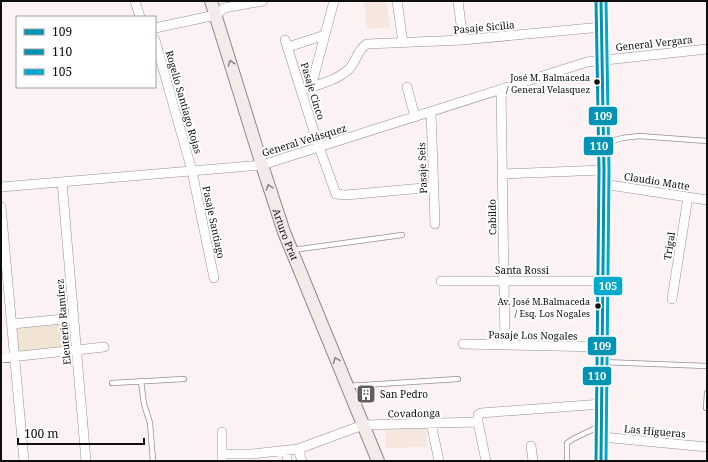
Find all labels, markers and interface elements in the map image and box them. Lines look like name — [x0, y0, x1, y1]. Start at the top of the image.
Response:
legend — [16, 16, 156, 88]
street label: Pasaje Sicilia — [453, 17, 516, 37]
text: 109 — [52, 23, 72, 40]
street label: General Vergara — [615, 32, 694, 54]
text: 110 — [52, 43, 72, 60]
street label: Rogelio Santiago Rojas — [163, 49, 206, 156]
one-way arrow — [227, 60, 236, 67]
street label: Pasaje Cinco — [298, 61, 328, 122]
text: 105 — [52, 63, 72, 80]
place label: José M. Balmaceda / General Velasquez — [506, 71, 590, 96]
marker: José M. Balmaceda / General Velasquez — [592, 77, 602, 87]
line badge: 109 — [588, 106, 618, 126]
text: 109 — [594, 108, 612, 123]
street label: General Velásquez — [260, 120, 348, 160]
line badge: 110 — [583, 136, 614, 156]
text: 110 — [590, 138, 608, 153]
street label: Pasaje Seis — [414, 142, 430, 194]
street label: Claudio Matte — [623, 169, 691, 193]
street label: Pasaje Santiago — [199, 184, 229, 260]
one-way arrow — [265, 184, 274, 191]
street label: Cabildo — [485, 199, 499, 235]
street label: Arturo Prat — [270, 207, 302, 263]
street label: Trigal — [660, 231, 678, 261]
street label: Santa Rossi — [495, 263, 550, 277]
line badge: 105 — [593, 276, 623, 296]
street label: Eleuterio Ramírez — [52, 278, 74, 366]
text: 105 — [599, 278, 617, 293]
place label: Av. José M.Balmaceda / Esq. Los Nogales — [498, 295, 590, 320]
marker: Av. José M.Balmaceda / Esq. Los Nogales — [593, 301, 603, 311]
street label: Pasaje Los Nogales — [488, 327, 578, 343]
line badge: 109 — [587, 336, 617, 356]
text: 109 — [593, 338, 611, 353]
one-way arrow — [333, 357, 341, 364]
line badge: 110 — [582, 366, 612, 386]
text: 110 — [588, 368, 606, 383]
building icon: San Pedro — [355, 383, 377, 405]
place label: San Pedro — [380, 387, 428, 401]
street label: Covadonga — [388, 406, 441, 420]
scale bar — [18, 420, 144, 446]
street label: Las Higueras — [624, 421, 687, 441]
text: 100 m — [24, 425, 59, 442]

